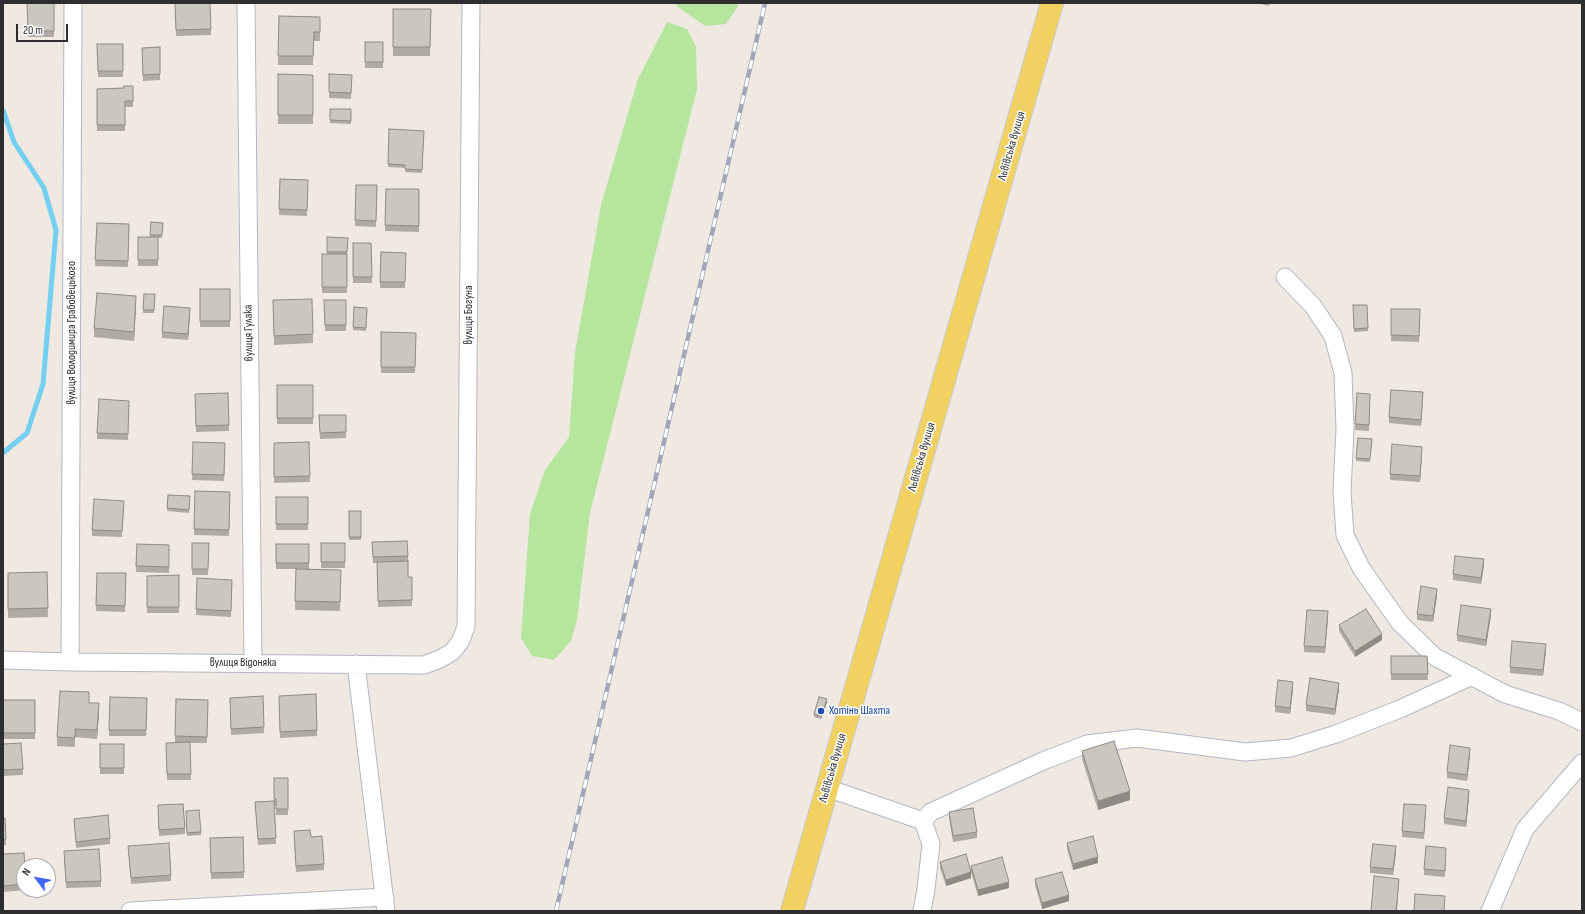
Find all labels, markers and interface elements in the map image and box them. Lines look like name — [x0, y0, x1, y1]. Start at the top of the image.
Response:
scale bar — [18, 16, 70, 42]
text: 20 m — [23, 23, 43, 38]
street label: Львівська вулиця — [995, 110, 1029, 182]
street label: вулиця Володимира Грабовецького — [65, 261, 79, 405]
street label: вулиця Богуна — [462, 285, 476, 345]
street label: вулиця Гулака — [241, 304, 257, 362]
street label: Львівська вулиця — [905, 421, 939, 493]
street label: вулиця Відоняка — [210, 656, 276, 670]
place label: Хотінь Шахта — [829, 704, 890, 718]
marker: Хотінь Шахта — [816, 706, 826, 716]
street label: Львівська вулиця — [816, 732, 850, 804]
north arrow — [16, 858, 56, 898]
text: N — [19, 866, 33, 878]

